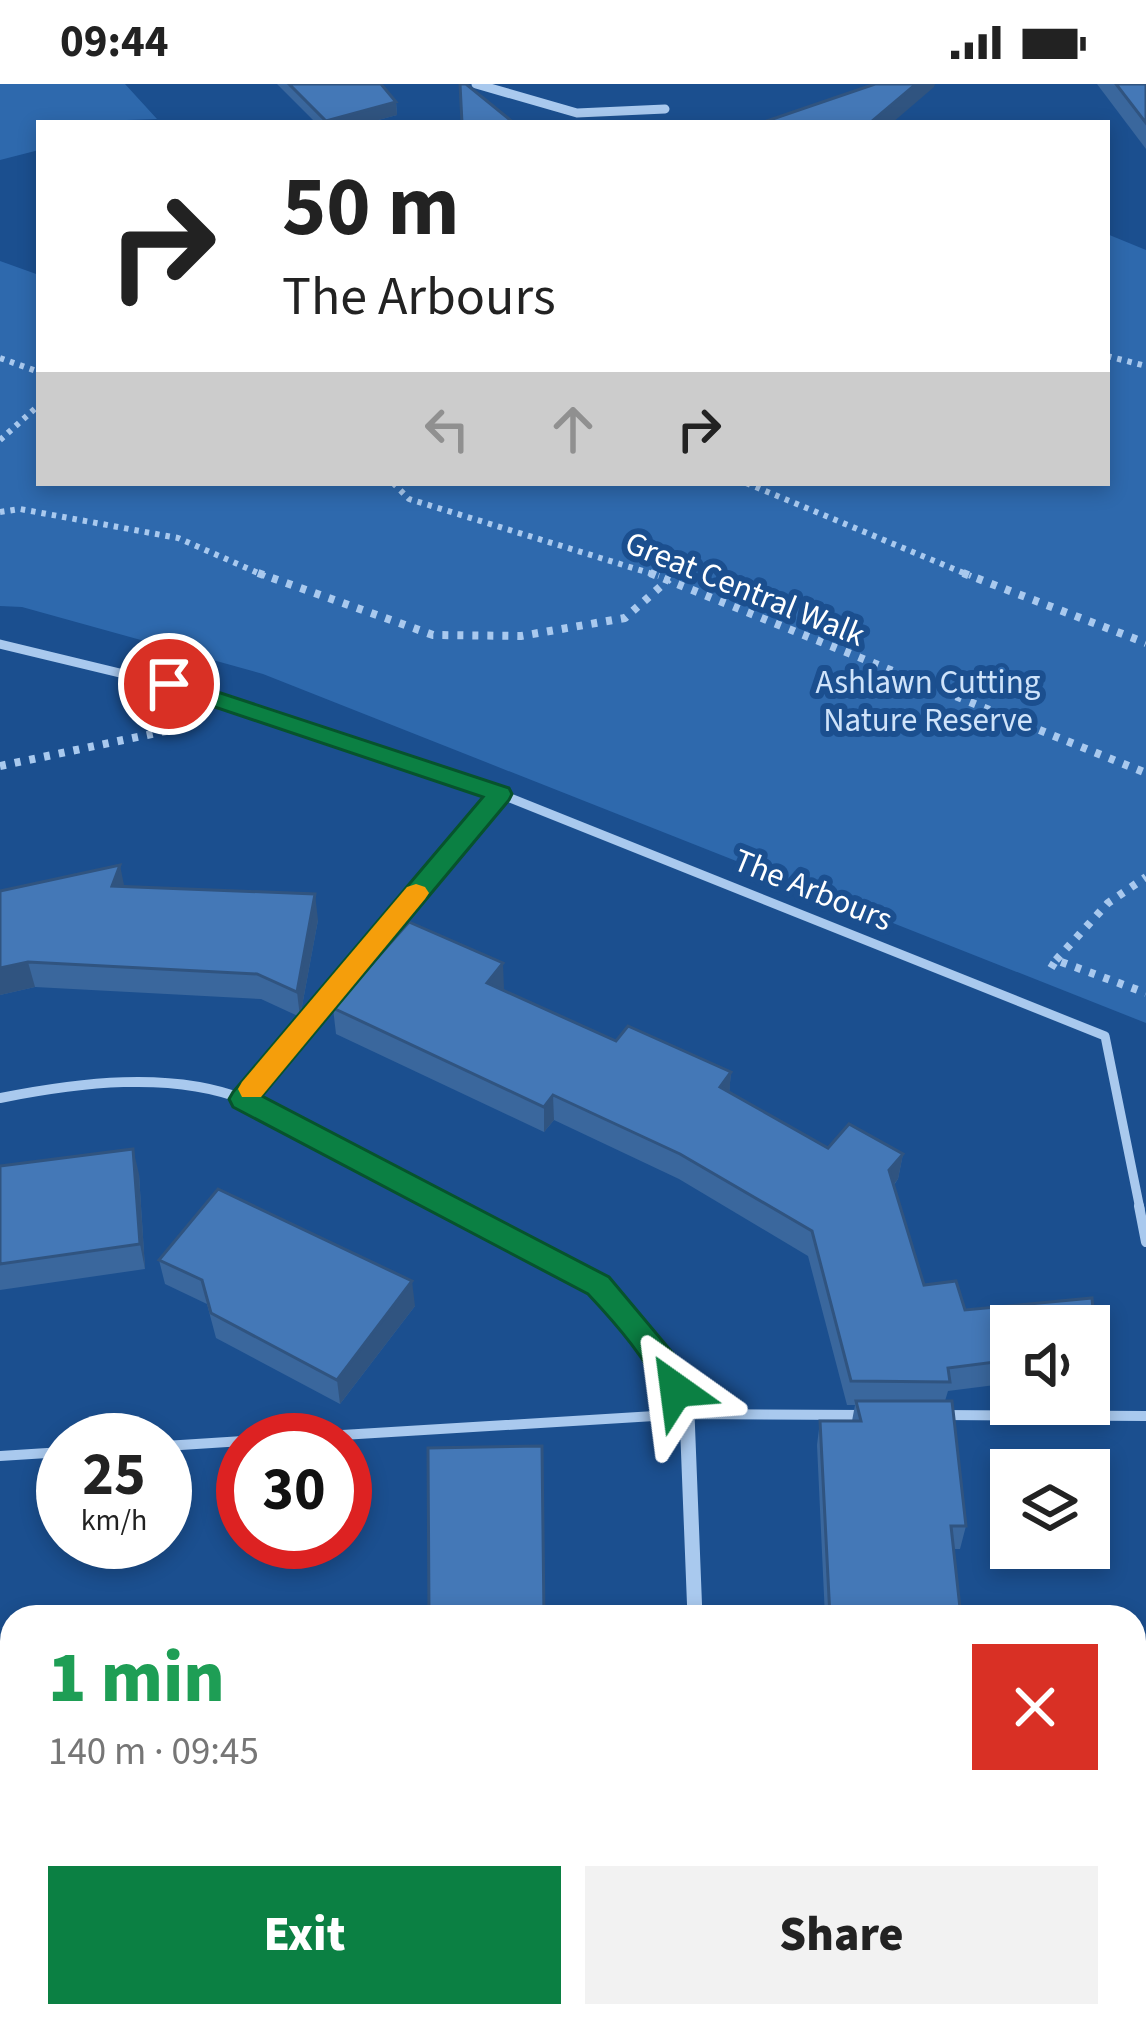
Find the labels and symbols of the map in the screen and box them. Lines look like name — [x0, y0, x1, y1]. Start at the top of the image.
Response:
street label: Great Central Walk — [618, 519, 873, 659]
pin — [118, 633, 220, 735]
park label: Ashlawn Cutting Nature Reserve — [816, 659, 1041, 744]
street label: The Arbours — [727, 837, 899, 943]
position arrow — [613, 1327, 739, 1453]
speed limit sign: 30 — [216, 1413, 372, 1569]

